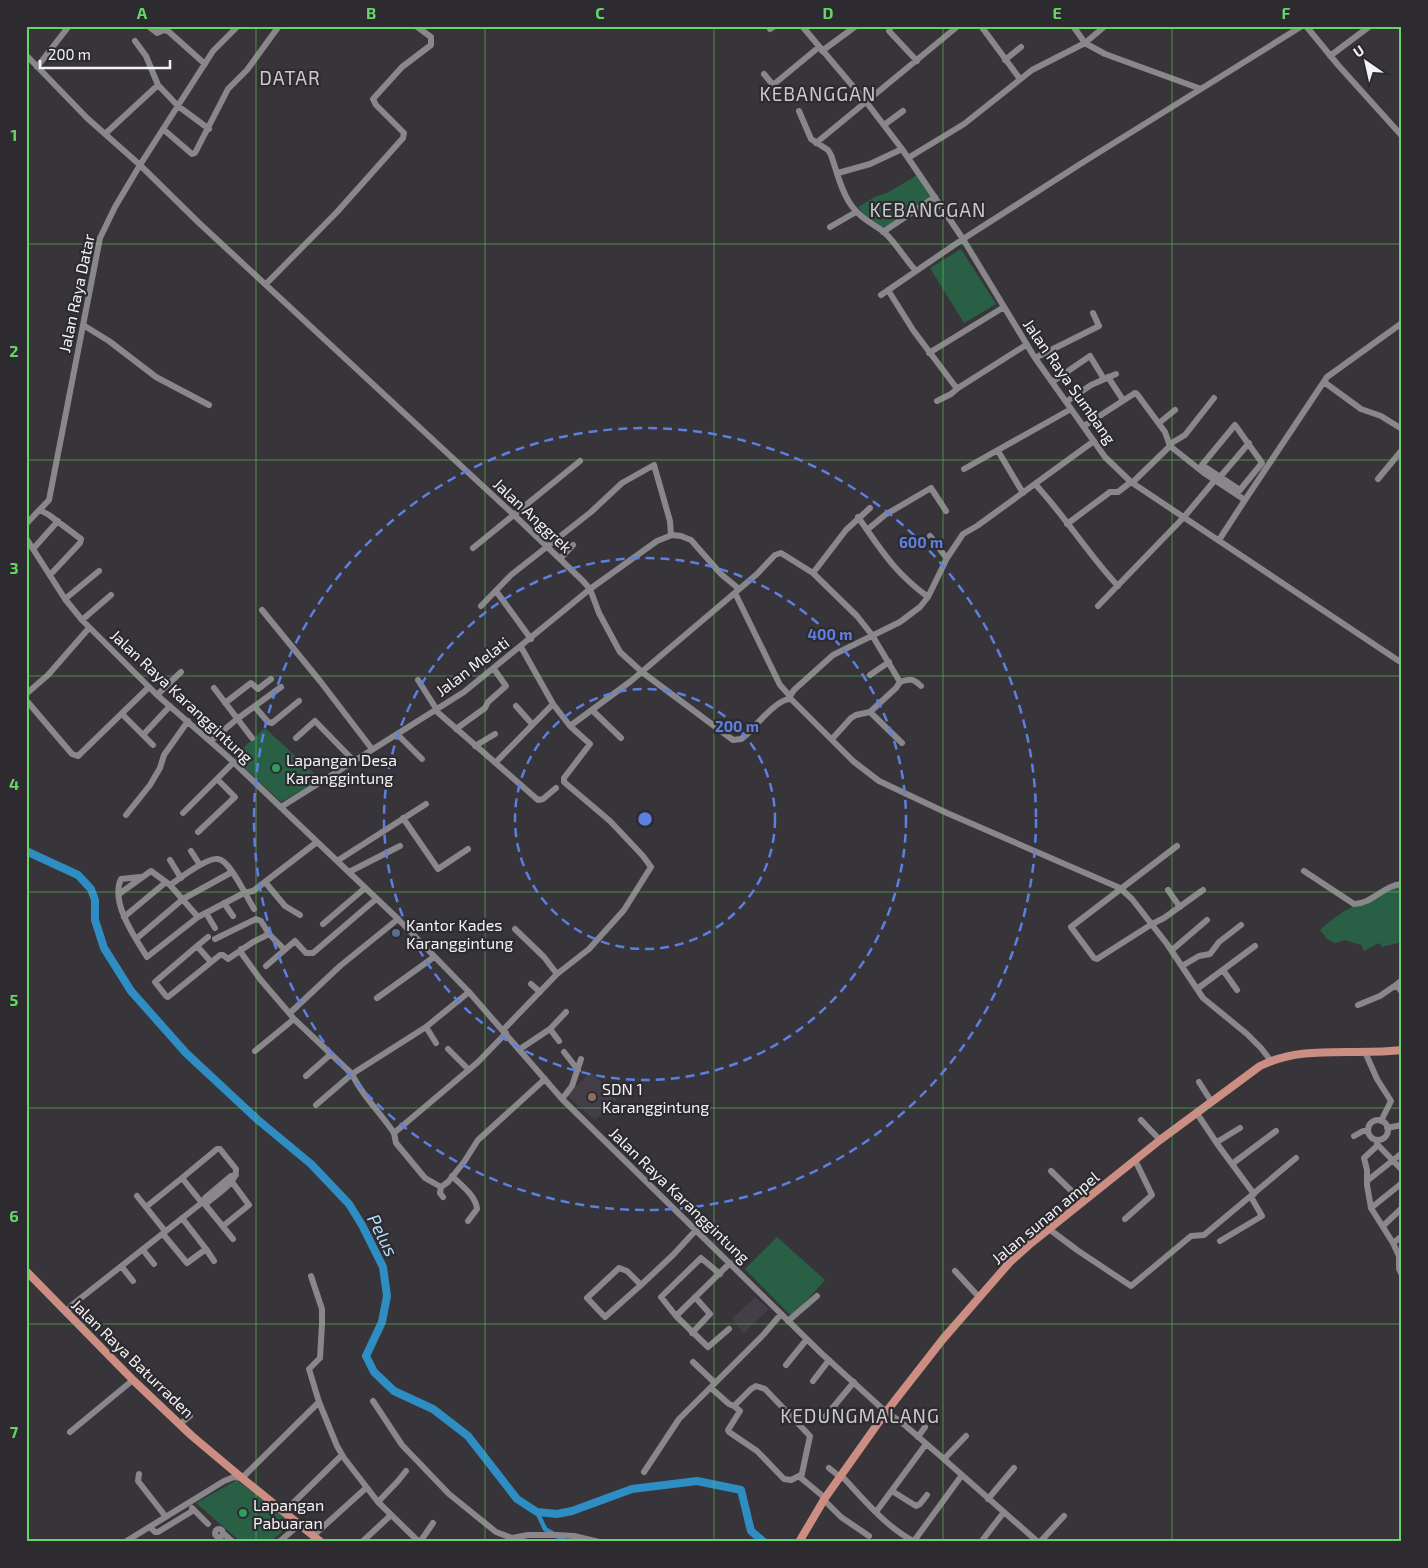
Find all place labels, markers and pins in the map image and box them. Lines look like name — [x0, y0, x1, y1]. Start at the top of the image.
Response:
place label: Lapangan Desa Karanggintung — [286, 750, 397, 787]
marker: Lapangan Desa Karanggintung — [270, 762, 282, 774]
centre of rings — [636, 810, 654, 828]
place label: Kantor Kades Karanggintung — [406, 915, 513, 952]
marker: Kantor Kades Karanggintung — [390, 927, 402, 939]
place label: SDN 1 Karanggintung — [602, 1079, 709, 1116]
marker: SDN 1 Karanggintung — [586, 1091, 598, 1103]
place label: Lapangan Pabuaran — [253, 1495, 324, 1532]
marker: Lapangan Pabuaran — [237, 1507, 249, 1519]

